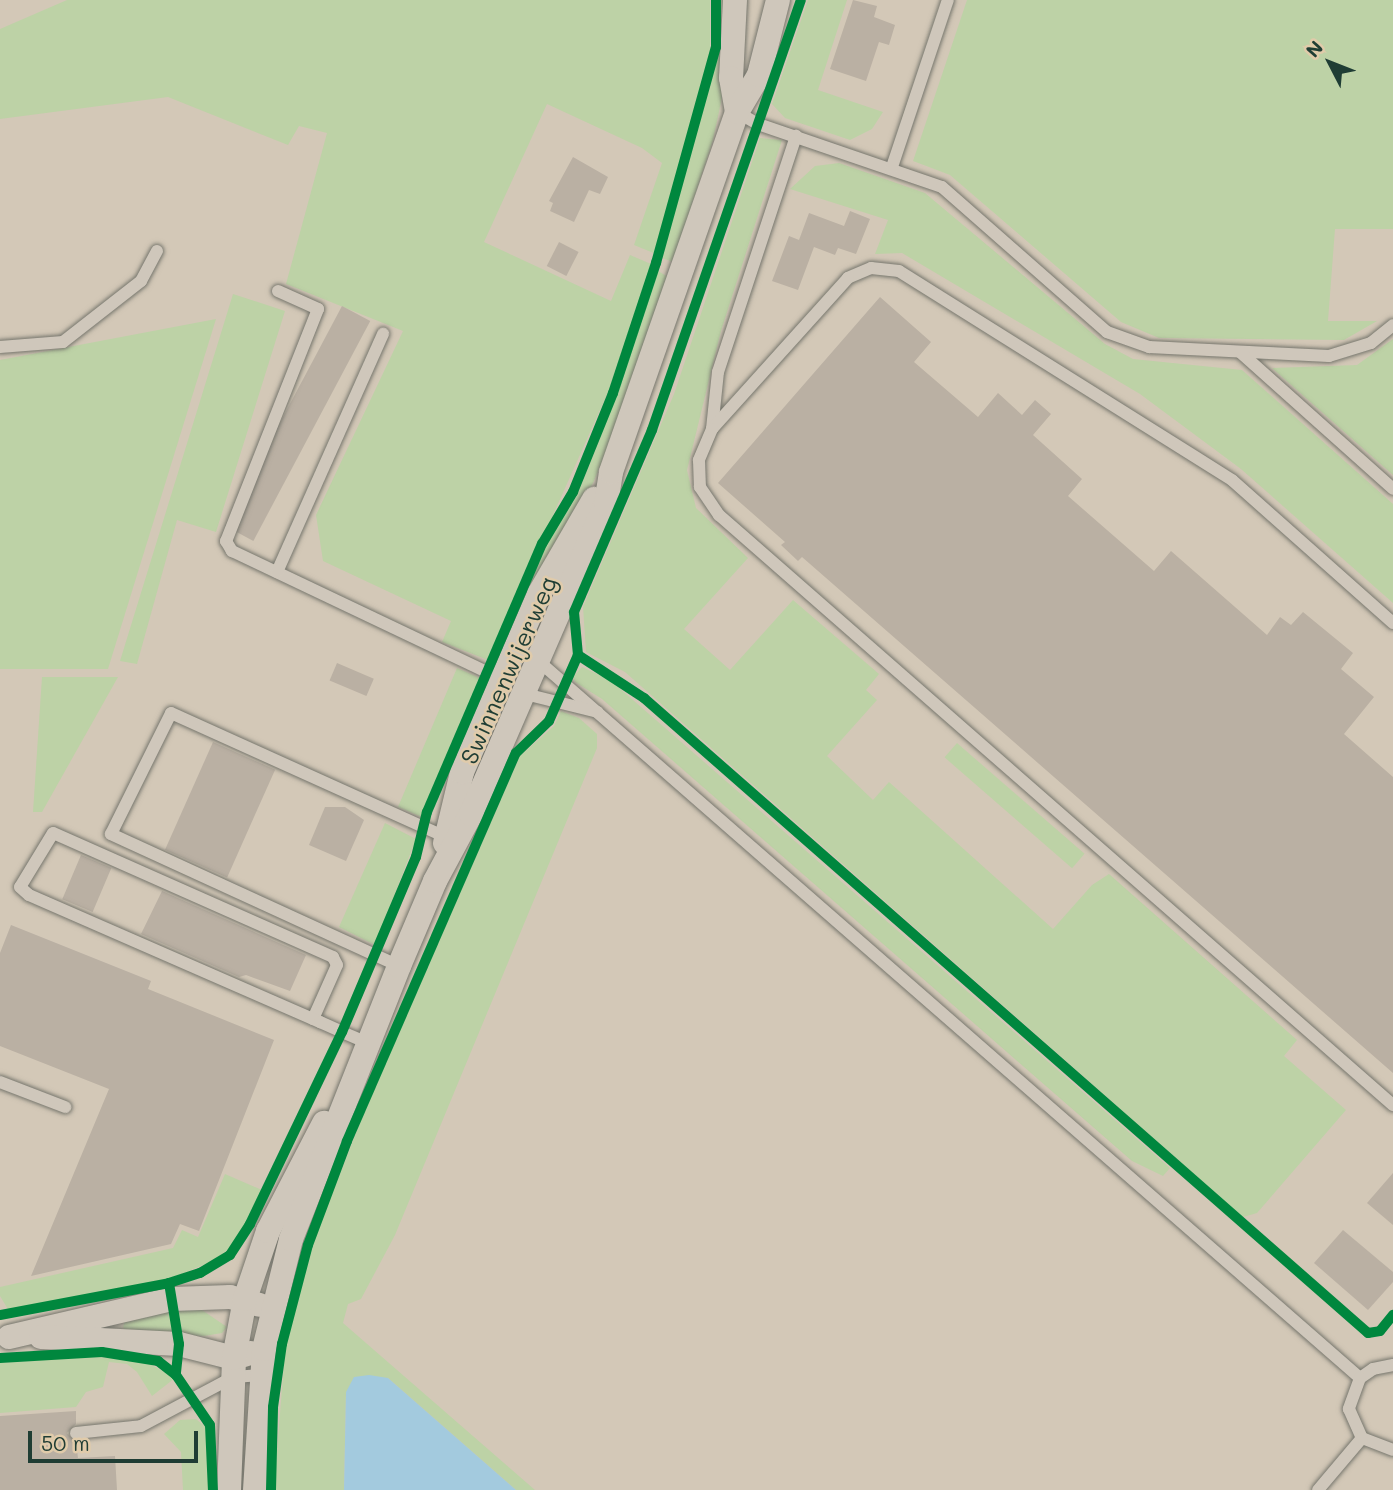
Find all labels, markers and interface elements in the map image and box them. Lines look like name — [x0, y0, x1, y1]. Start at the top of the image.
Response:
north arrow — [1295, 28, 1365, 98]
text: N — [1300, 35, 1328, 62]
street label: Swinnenwijerweg — [454, 572, 562, 768]
scale bar — [32, 1416, 201, 1460]
text: 50 m — [41, 1429, 90, 1456]

